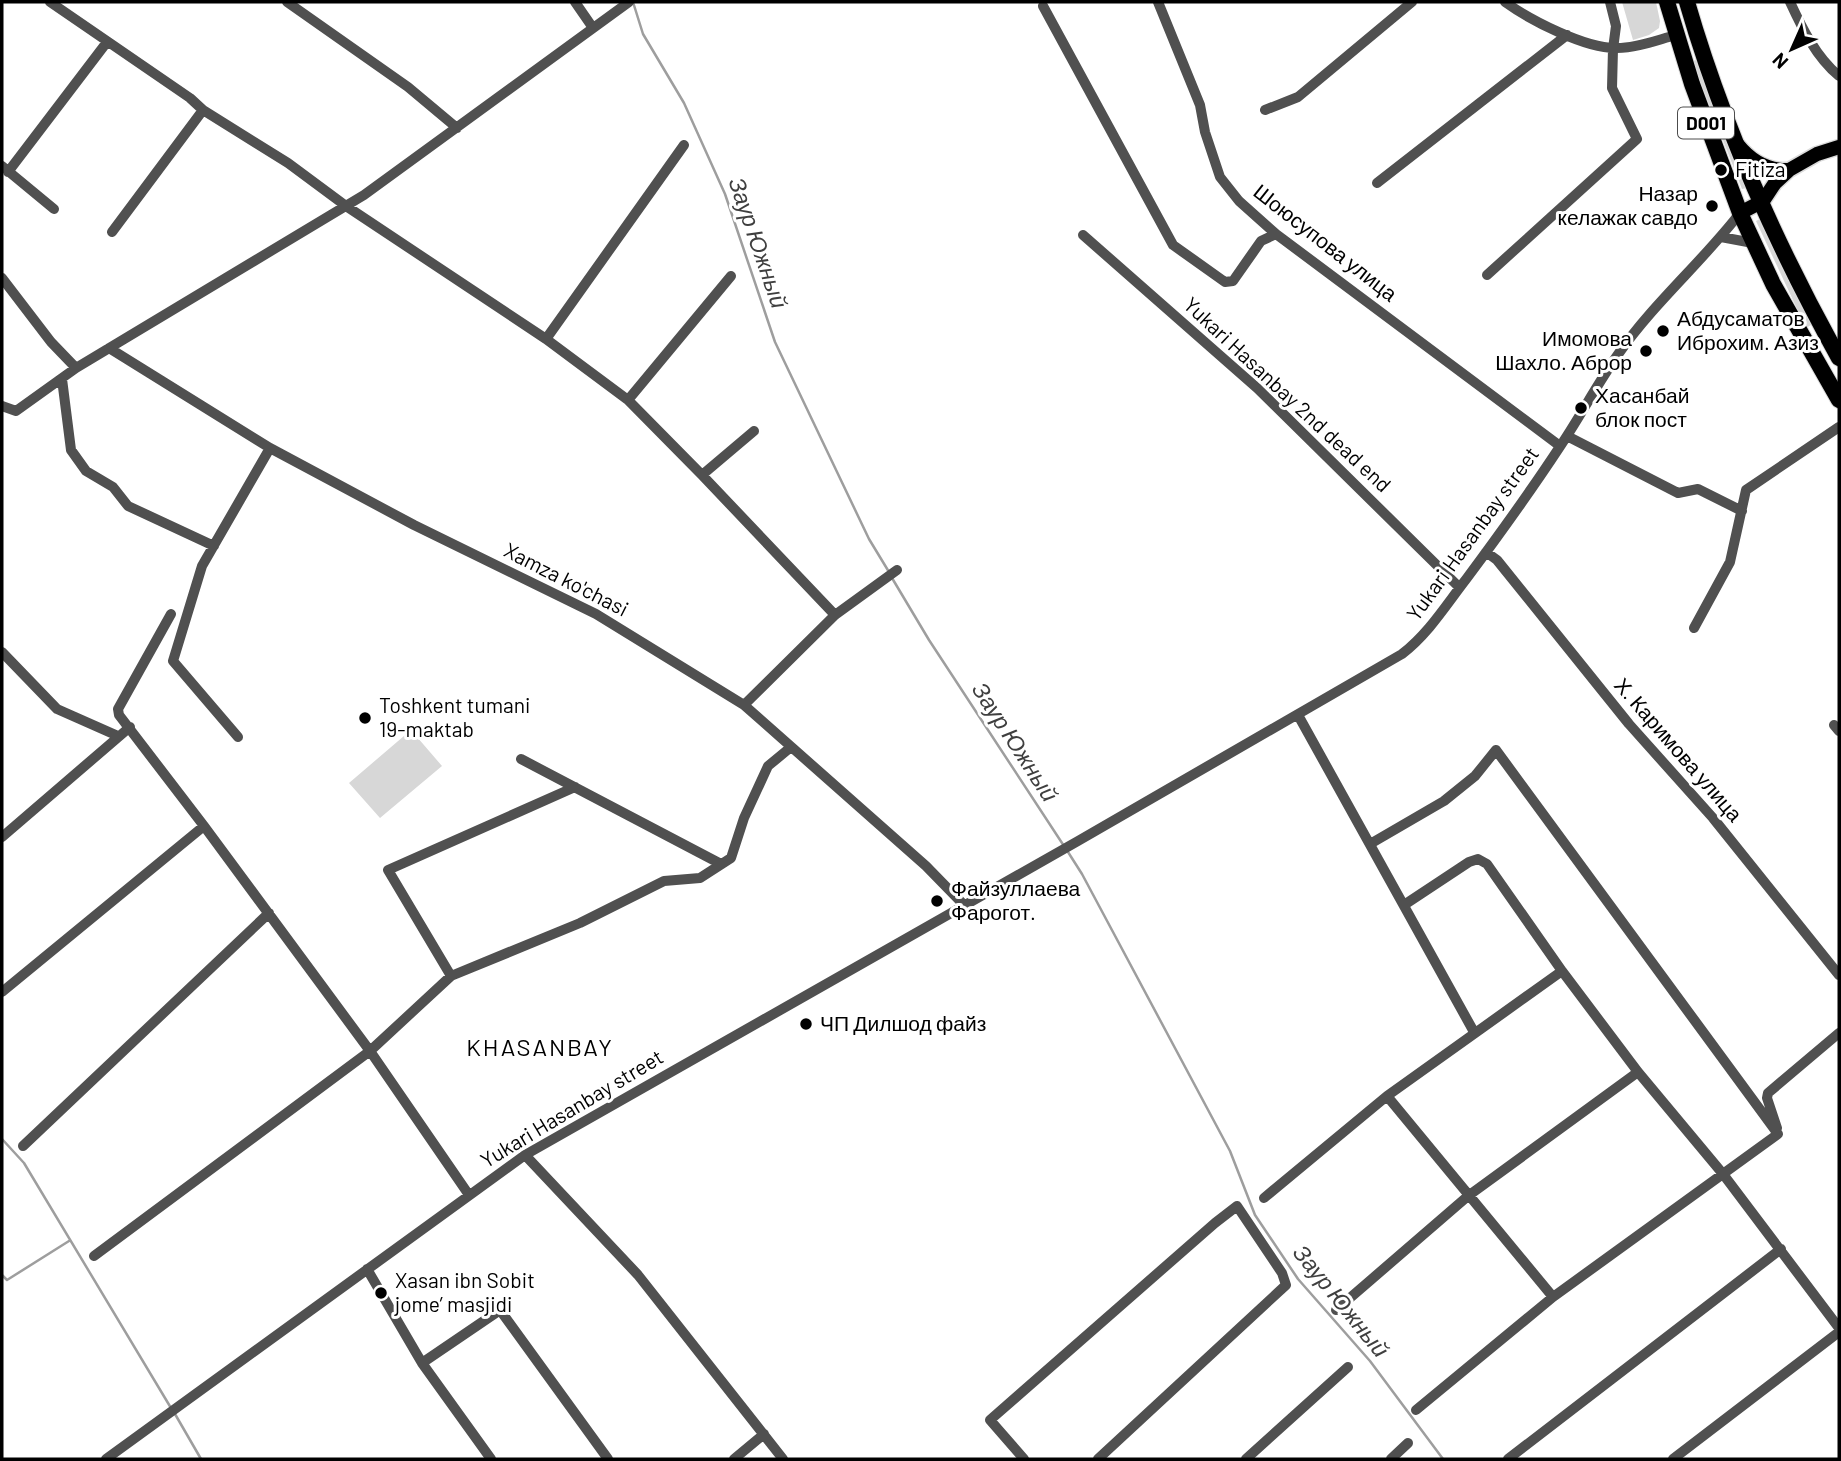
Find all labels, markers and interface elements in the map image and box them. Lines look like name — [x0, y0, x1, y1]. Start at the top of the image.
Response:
north arrow — [1757, 14, 1827, 84]
text: N — [1767, 49, 1792, 74]
road number: D001 — [1678, 108, 1734, 139]
place label: Fitiza — [1735, 156, 1785, 181]
marker: Fitiza — [1713, 162, 1729, 178]
water label: Заур Южный — [723, 174, 794, 312]
street label: Шоюсупова улица — [1249, 178, 1403, 306]
place label: Назар келажак савдо — [1558, 180, 1698, 229]
marker: Назар келажак савдо — [1704, 198, 1720, 214]
street label: Yukari Hasanbay 2nd dead end — [1179, 291, 1397, 497]
place label: Абдусаматов Иброхим. Азиз — [1677, 305, 1819, 354]
marker: Абдусаматов Иброхим. Азиз — [1655, 323, 1671, 339]
place label: Имомова Шахло. Аброр — [1495, 325, 1632, 374]
marker: Имомова Шахло. Аброр — [1638, 343, 1654, 359]
place label: Хасанбай блок пост — [1595, 382, 1689, 431]
marker: Хасанбай блок пост — [1573, 400, 1589, 416]
street label: Yukari Hasanbay street — [1400, 441, 1543, 625]
street label: Xamza ko'chasi — [500, 537, 633, 621]
street label: Х. Каримова улица — [1610, 672, 1748, 826]
water label: Заур Южный — [967, 677, 1065, 807]
place label: Toshkent tumani 19-maktab — [379, 692, 530, 741]
marker: Toshkent tumani 19-maktab — [357, 710, 373, 726]
place label: Файзуллаева Фарогот. — [951, 875, 1081, 924]
marker: Файзуллаева Фарогот. — [929, 893, 945, 909]
place label: ЧП Дилшод файз — [820, 1010, 986, 1035]
marker: ЧП Дилшод файз — [798, 1016, 814, 1032]
district label: KHASANBAY — [466, 1032, 614, 1061]
street label: Yukari Hasanbay street — [475, 1043, 667, 1172]
water label: Заур Южный — [1288, 1238, 1396, 1362]
place label: Xasan ibn Sobit jome’ masjidi — [394, 1267, 535, 1316]
marker: Xasan ibn Sobit jome’ masjidi — [373, 1285, 389, 1301]

